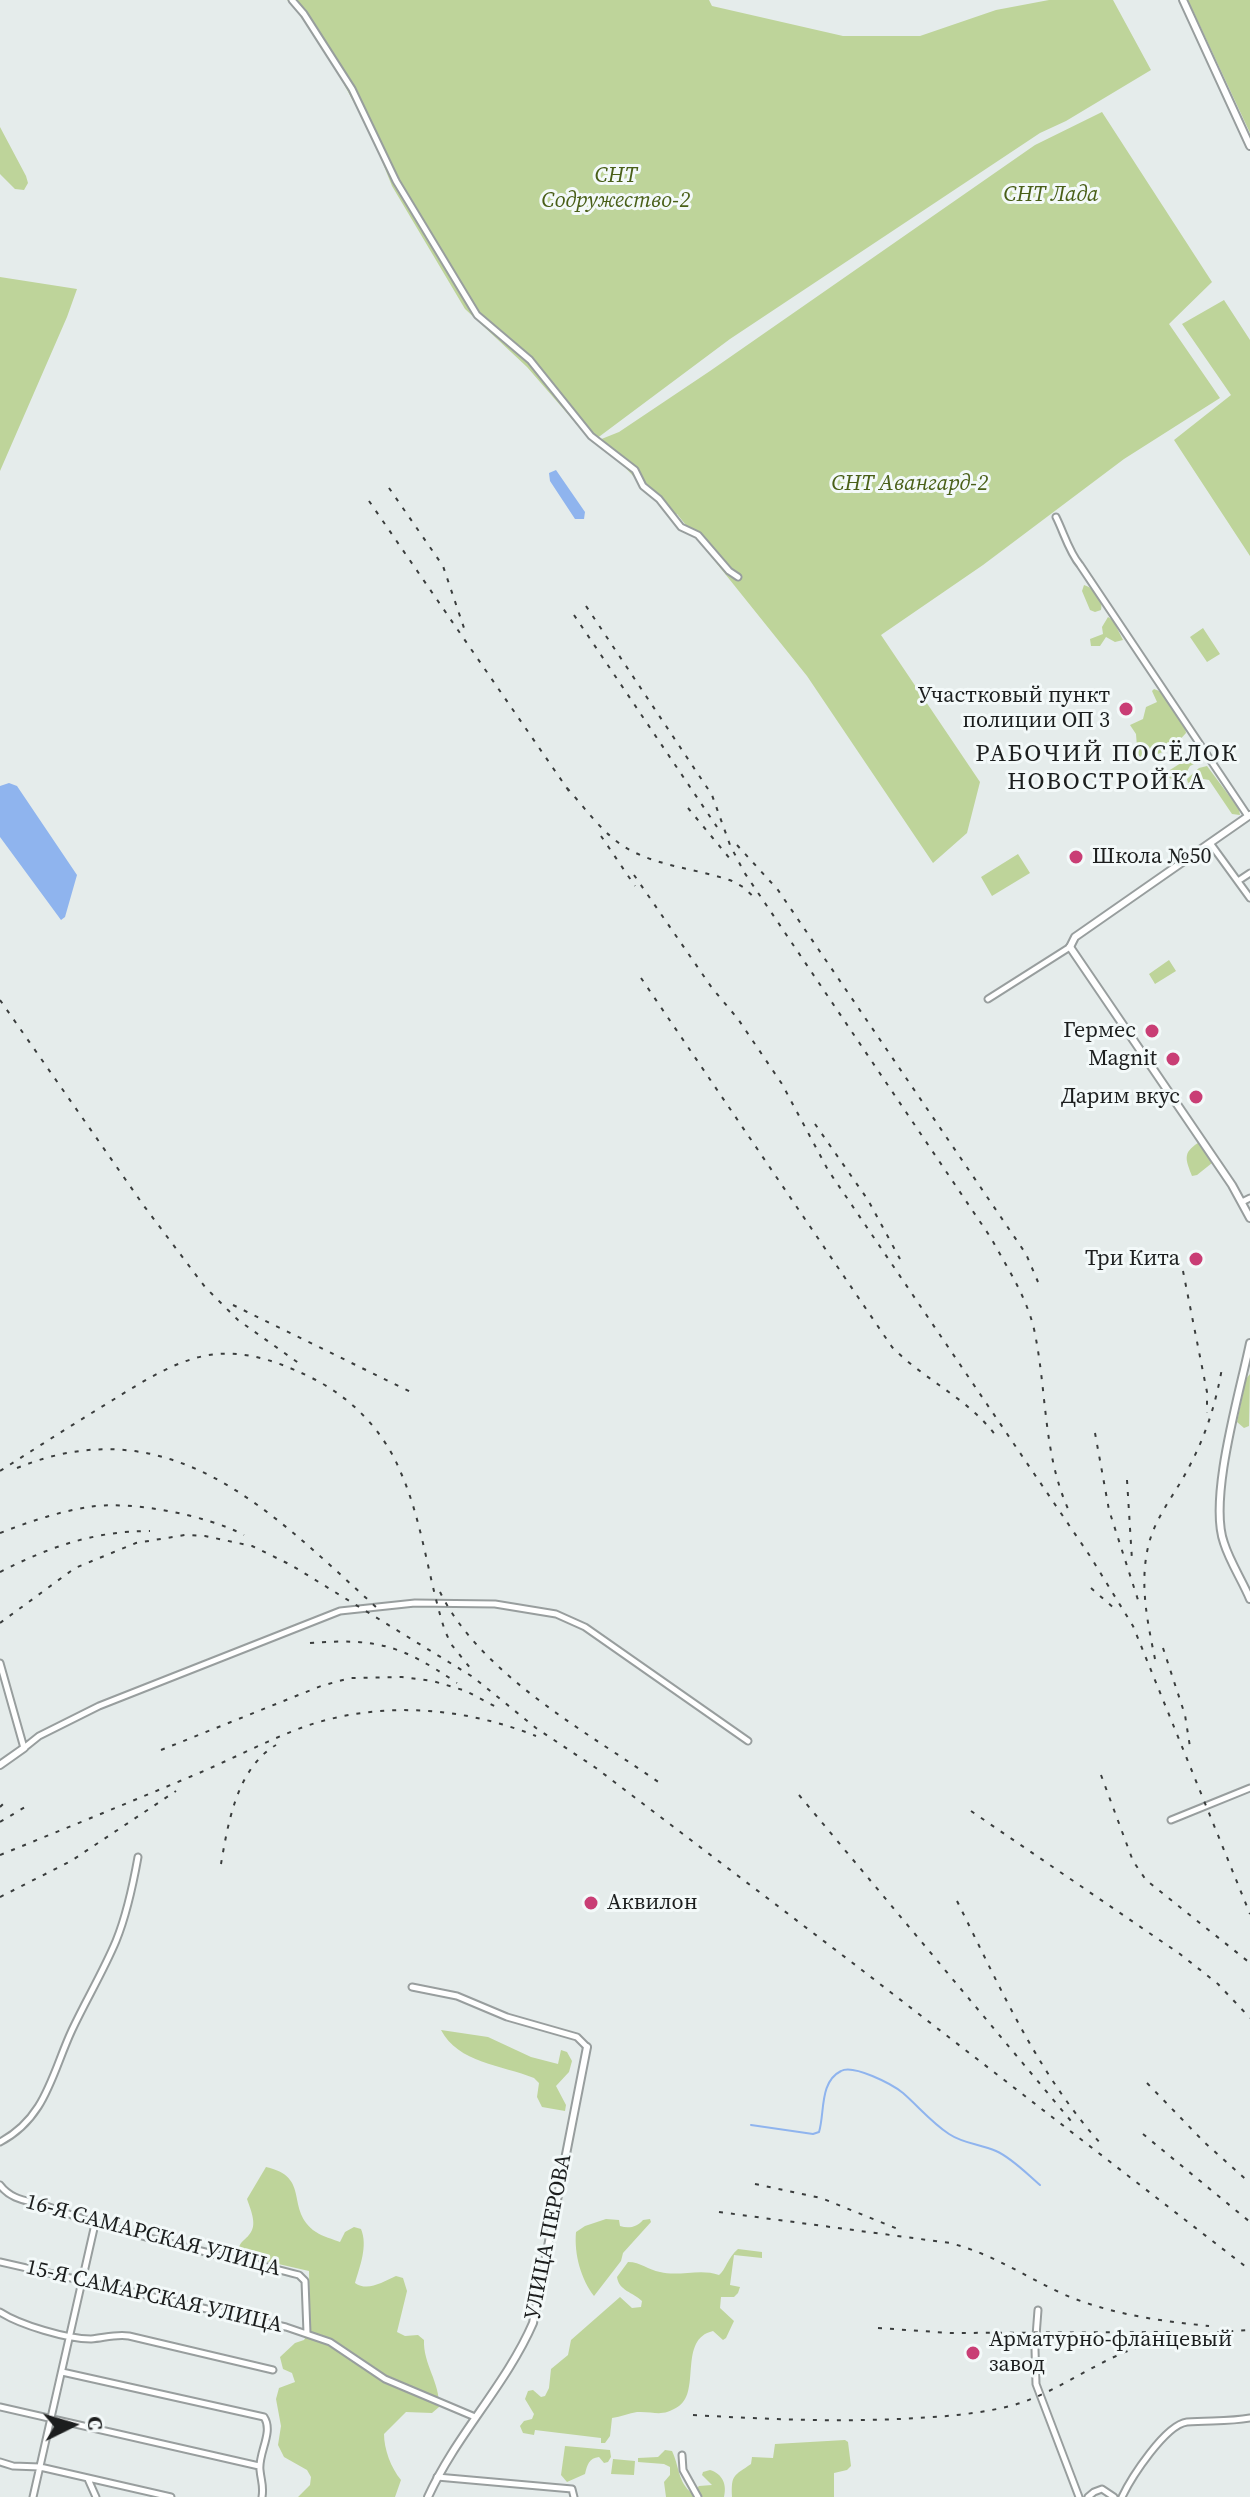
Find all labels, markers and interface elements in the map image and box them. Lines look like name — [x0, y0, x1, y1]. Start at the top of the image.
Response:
park label: СНТ Содружество-2 — [542, 163, 690, 214]
park label: СНТ Лада — [1003, 182, 1099, 208]
park label: СНТ Авангард-2 — [832, 471, 988, 497]
place label: Участковый пункт полиции ОП 3 — [918, 683, 1110, 734]
marker: Участковый пункт полиции ОП 3 — [1117, 700, 1135, 718]
district label: РАБОЧИЙ ПОСЁЛОК НОВОСТРОЙКА — [975, 741, 1239, 797]
place label: Школа №50 — [1092, 844, 1212, 870]
marker: Школа №50 — [1067, 848, 1085, 866]
place label: Гермес — [1063, 1018, 1136, 1044]
marker: Гермес — [1143, 1022, 1161, 1040]
place label: Magnit — [1088, 1046, 1157, 1072]
marker: Magnit — [1164, 1050, 1182, 1068]
place label: Дарим вкус — [1061, 1084, 1180, 1110]
marker: Дарим вкус — [1187, 1088, 1205, 1106]
place label: Три Кита — [1085, 1246, 1180, 1272]
marker: Три Кита — [1187, 1250, 1205, 1268]
place label: Аквилон — [607, 1890, 698, 1916]
marker: Аквилон — [582, 1894, 600, 1912]
street label: УЛИЦА ПЕРОВА — [520, 2152, 578, 2322]
street label: 16-Я САМАРСКАЯ УЛИЦА — [23, 2189, 283, 2283]
street label: 15-Я САМАРСКАЯ УЛИЦА — [23, 2255, 285, 2339]
place label: Арматурно-фланцевый завод — [989, 2327, 1232, 2378]
marker: Арматурно-фланцевый завод — [964, 2344, 982, 2362]
north arrow — [32, 2385, 112, 2465]
text: С — [80, 2415, 111, 2431]

